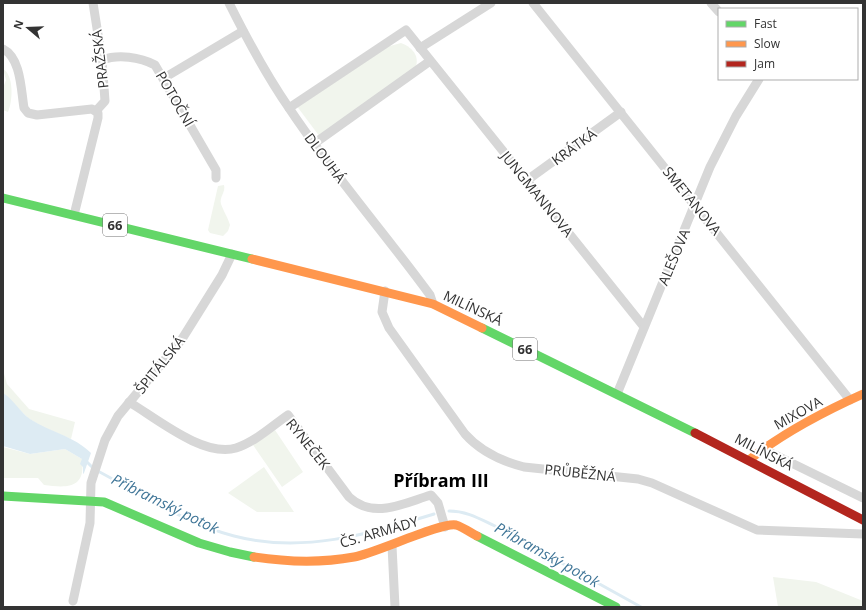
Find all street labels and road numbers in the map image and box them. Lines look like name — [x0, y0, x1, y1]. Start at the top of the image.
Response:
street label: PRAŽSKÁ — [86, 28, 113, 90]
street label: POTOČNÍ — [152, 68, 199, 130]
street label: KRÁTKÁ — [547, 124, 600, 169]
street label: DLOUHÁ — [300, 129, 350, 187]
street label: JUNGMANNOVA — [496, 145, 578, 241]
street label: SMETANOVA — [659, 162, 726, 239]
road number: 66 — [103, 214, 127, 236]
street label: ALEŠOVA — [653, 225, 694, 288]
street label: MILÍNSKÁ — [440, 286, 506, 330]
street label: ŠPITÁLSKÁ — [131, 332, 189, 397]
road number: 66 — [513, 338, 537, 360]
street label: MIXOVA — [770, 391, 826, 434]
street label: RYNEČEK — [282, 414, 335, 473]
street label: MILÍNSKÁ — [732, 429, 797, 474]
street label: PRŮBĚŽNÁ — [544, 459, 617, 486]
street label: ČS. ARMÁDY — [337, 511, 420, 552]

